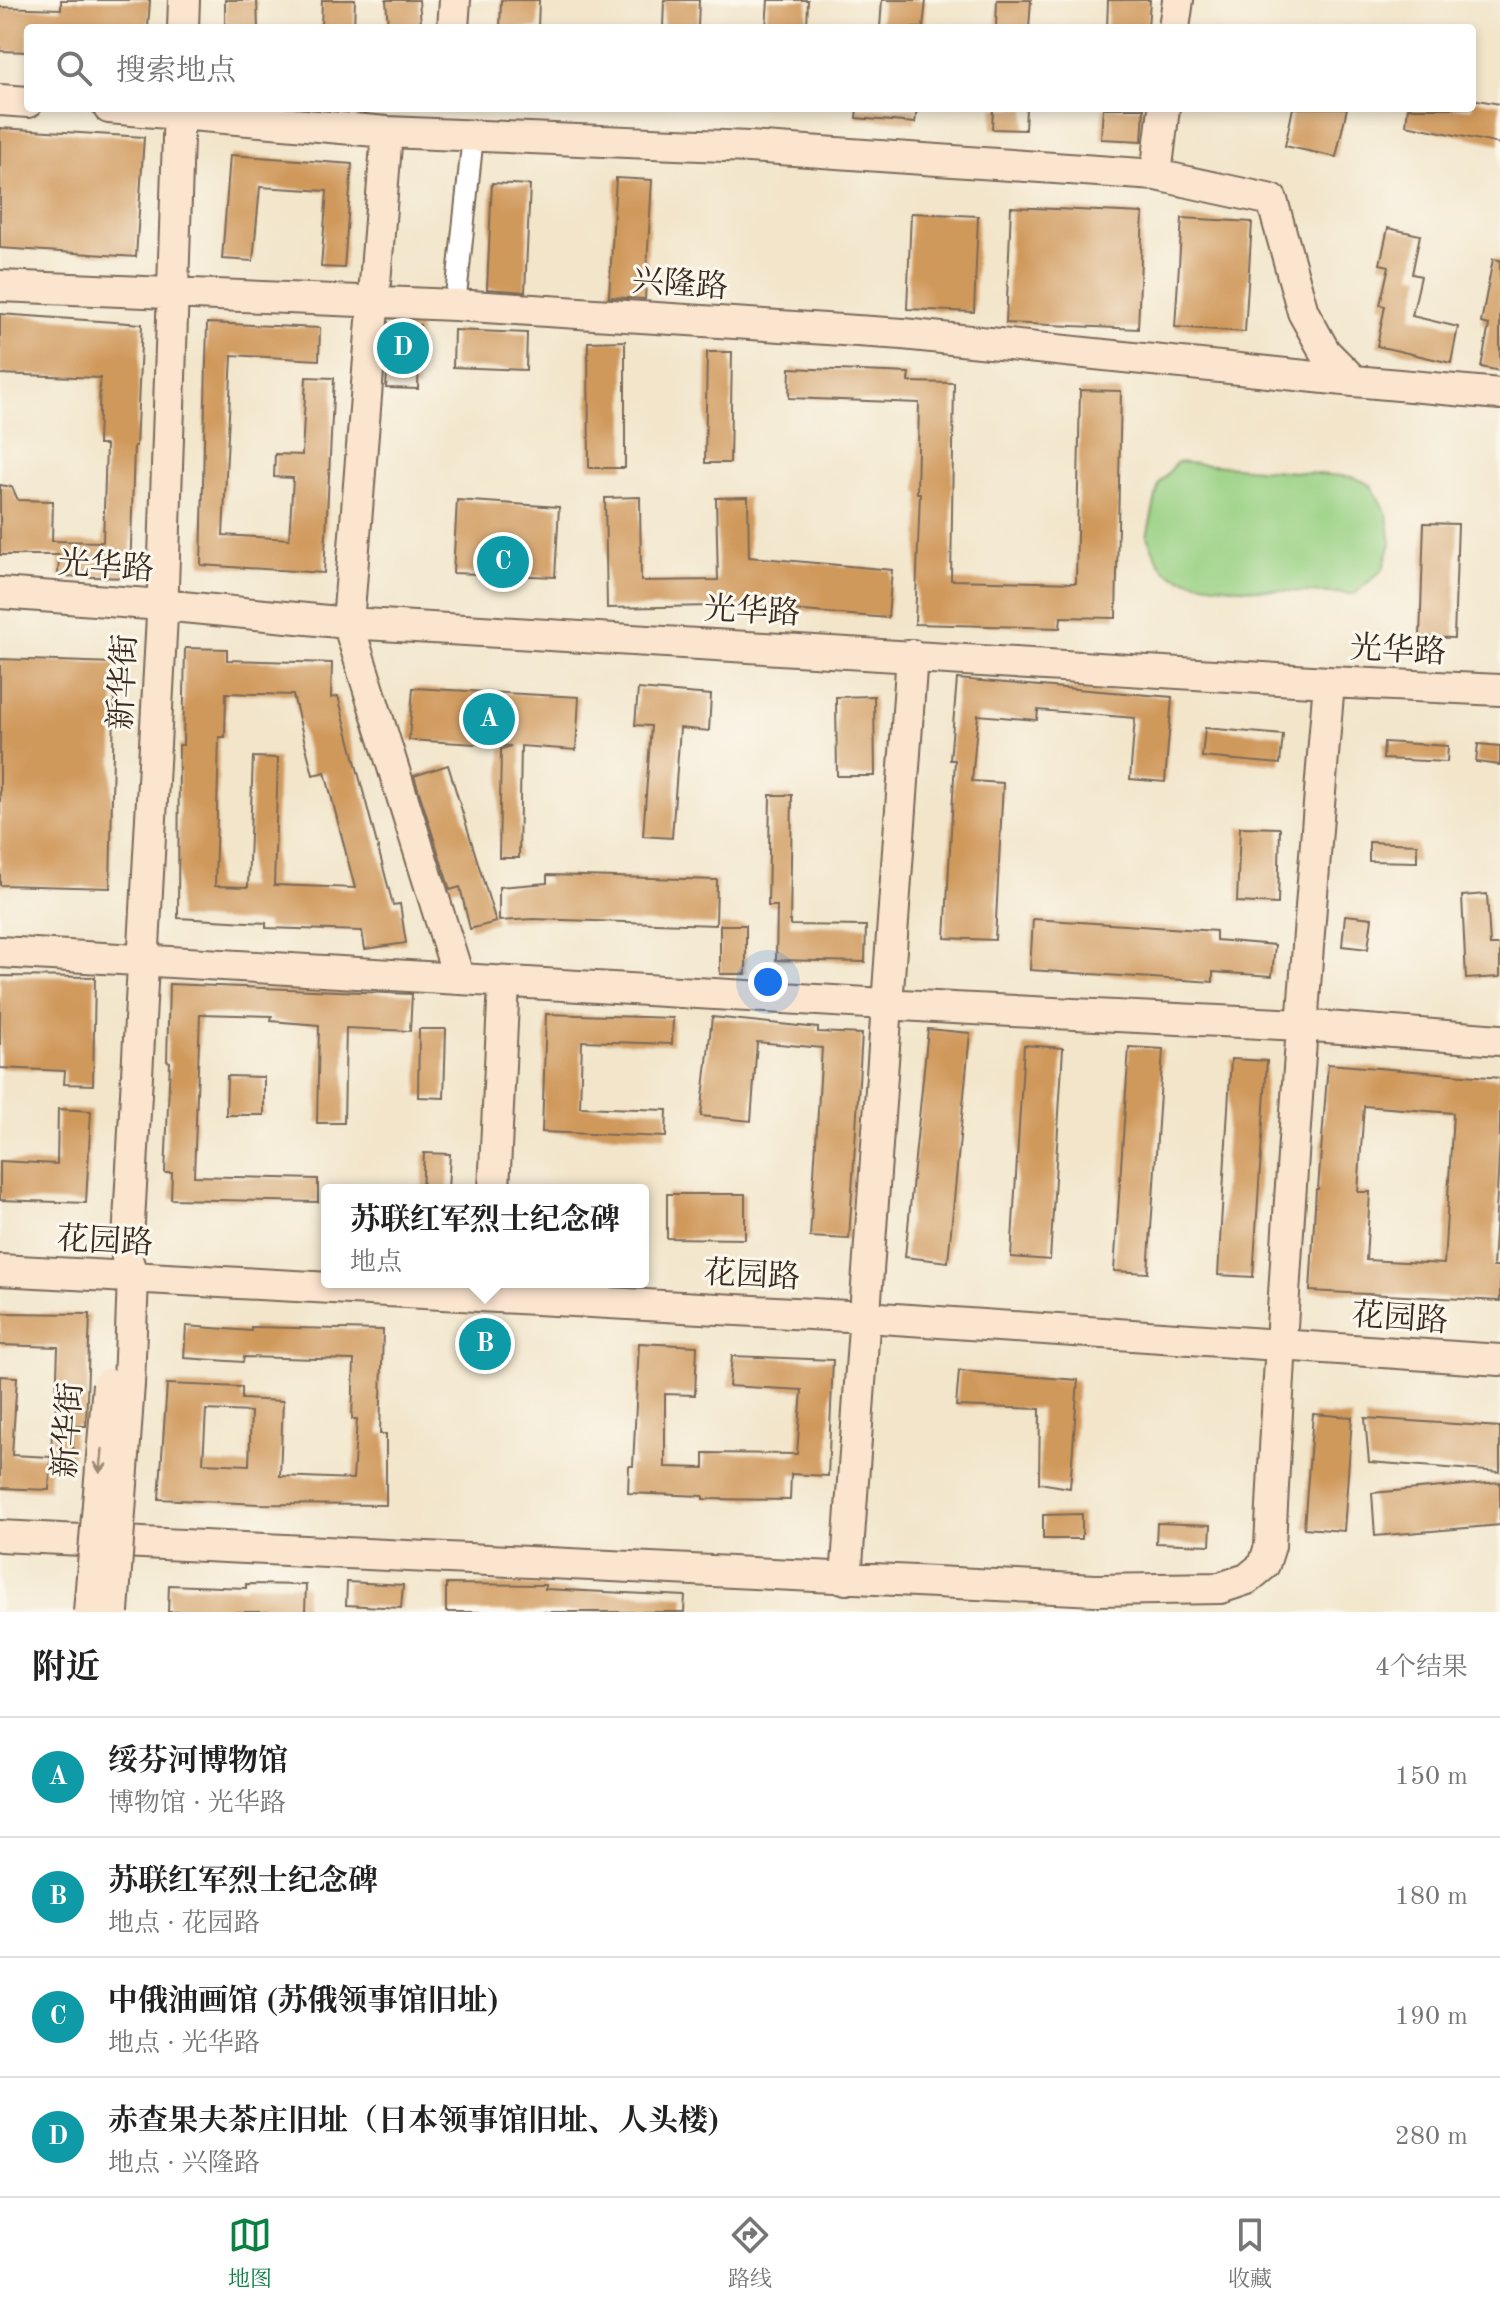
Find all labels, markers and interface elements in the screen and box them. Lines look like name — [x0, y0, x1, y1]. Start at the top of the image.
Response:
search box — [24, 24, 1476, 112]
icon: search — [52, 46, 96, 90]
text: 搜索地点 — [116, 57, 236, 87]
street label: 兴隆路 — [631, 264, 729, 305]
pin: D — [377, 318, 429, 378]
pin: C — [477, 532, 529, 592]
street label: 光华路 — [57, 546, 155, 587]
street label: 光华路 — [703, 592, 801, 631]
street label: 光华路 — [1349, 631, 1447, 670]
street label: 新华街 — [104, 633, 143, 731]
pin: A — [463, 689, 515, 749]
your location — [748, 962, 788, 1002]
popup — [321, 1184, 649, 1288]
text: 苏联红军烈士纪念碑 — [350, 1206, 620, 1236]
street label: 花园路 — [56, 1222, 154, 1261]
text: 地点 — [350, 1250, 402, 1276]
street label: 花园路 — [703, 1256, 801, 1295]
street label: 花园路 — [1351, 1298, 1449, 1339]
pin: B — [459, 1314, 511, 1374]
street label: 新华街 — [48, 1381, 89, 1479]
one-way arrow — [93, 1447, 108, 1474]
text: 附近 — [32, 1652, 100, 1686]
text: 4个结果 — [1375, 1655, 1468, 1681]
text: 绥芬河博物馆 — [108, 1747, 288, 1777]
text: A — [48, 1764, 68, 1790]
text: 150 m — [1395, 1764, 1468, 1790]
text: 博物馆 · 光华路 — [108, 1791, 286, 1817]
text: 苏联红军烈士纪念碑 — [108, 1867, 378, 1897]
text: B — [49, 1884, 67, 1910]
text: 180 m — [1395, 1884, 1468, 1910]
text: 地点 · 花园路 — [108, 1911, 260, 1937]
text: 中俄油画馆 (苏俄领事馆旧址) — [108, 1987, 499, 2017]
text: C — [49, 2004, 67, 2030]
text: 190 m — [1395, 2004, 1468, 2030]
text: 地点 · 光华路 — [108, 2031, 260, 2057]
text: 赤查果夫茶庄旧址（日本领事馆旧址、人头楼) — [108, 2107, 719, 2137]
text: D — [48, 2124, 68, 2150]
text: 280 m — [1395, 2124, 1468, 2150]
text: 地点 · 兴隆路 — [108, 2151, 260, 2177]
tab: 地图 — [228, 2213, 272, 2294]
tab: 路线 — [728, 2213, 772, 2294]
tab: 收藏 — [1228, 2213, 1272, 2294]

